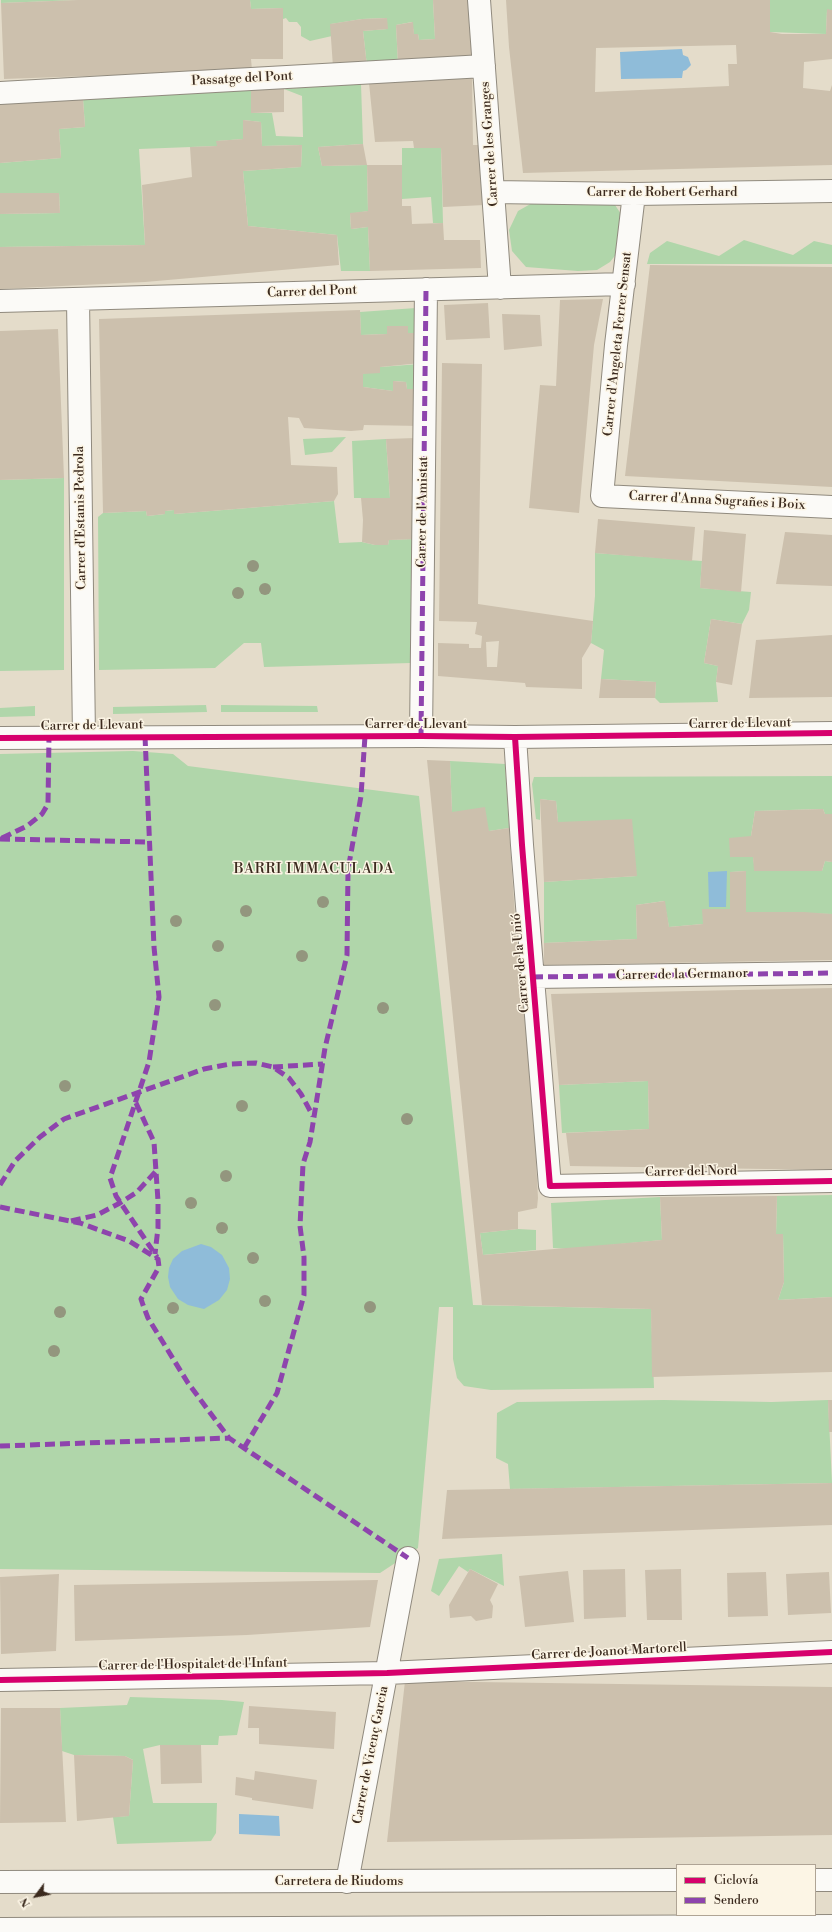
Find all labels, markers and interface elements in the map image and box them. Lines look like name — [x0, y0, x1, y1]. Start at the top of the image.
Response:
street label: Passatge del Pont — [191, 69, 293, 89]
street label: Carrer de les Granges — [478, 81, 502, 207]
street label: Carrer de Robert Gerhard — [587, 185, 737, 201]
street label: Carrer d'Angeleta Ferrer Sensat — [601, 251, 635, 437]
street label: Carrer del Pont — [267, 283, 357, 301]
street label: Carrer d'Estanis Pedrola — [72, 446, 90, 590]
street label: Carrer de l'Amistat — [414, 456, 432, 568]
street label: Carrer d'Anna Sugrañes i Boix — [628, 489, 806, 513]
street label: Carrer de Llevant — [689, 715, 791, 733]
street label: Carrer de Llevant — [41, 717, 143, 735]
street label: Carrer de Llevant — [365, 717, 467, 733]
district label: BARRI IMMACULADA — [234, 862, 394, 878]
street label: Carrer de la Unió — [509, 912, 533, 1014]
street label: Carrer de la Germanor — [616, 966, 748, 984]
street label: Carrer del Nord — [645, 1163, 737, 1181]
street label: Carrer de Joanot Martorell — [531, 1640, 687, 1664]
street label: Carrer de l'Hospitalet de l'Infant — [98, 1656, 288, 1674]
street label: Carrer de Vicenç Garcia — [350, 1685, 392, 1825]
legend — [676, 1864, 816, 1916]
text: Ciclovía — [714, 1873, 758, 1888]
street label: Carretera de Riudoms — [275, 1874, 403, 1890]
north arrow — [16, 1876, 56, 1916]
text: Sendero — [714, 1893, 759, 1908]
text: N — [18, 1895, 34, 1910]

